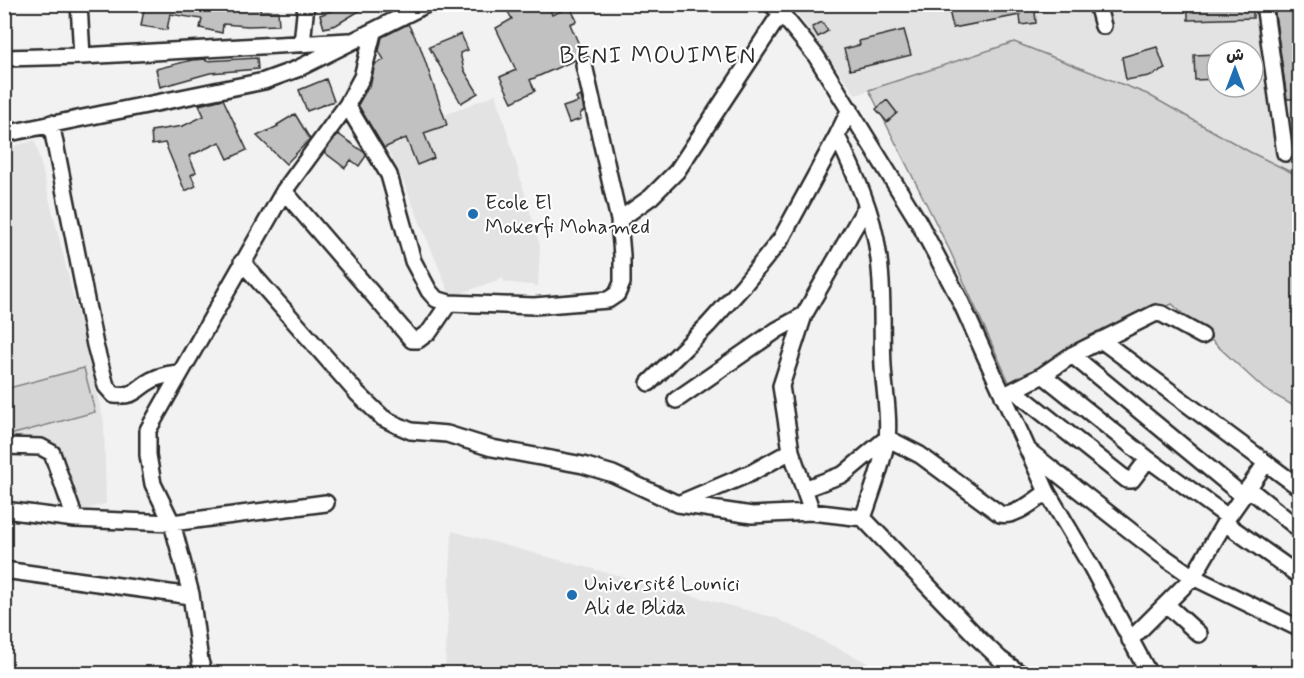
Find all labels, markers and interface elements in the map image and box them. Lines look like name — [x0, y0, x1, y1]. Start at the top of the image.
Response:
north arrow — [1205, 39, 1265, 99]
district label: BENI MOUIMEN — [559, 41, 757, 72]
text: ش — [1226, 45, 1244, 66]
place label: Ecole El Mokerfi Mohamed — [485, 189, 650, 241]
marker: Ecole El Mokerfi Mohamed — [466, 207, 480, 221]
place label: Université Lounici Ali de Blida — [584, 570, 740, 622]
marker: Université Lounici Ali de Blida — [565, 588, 579, 602]

